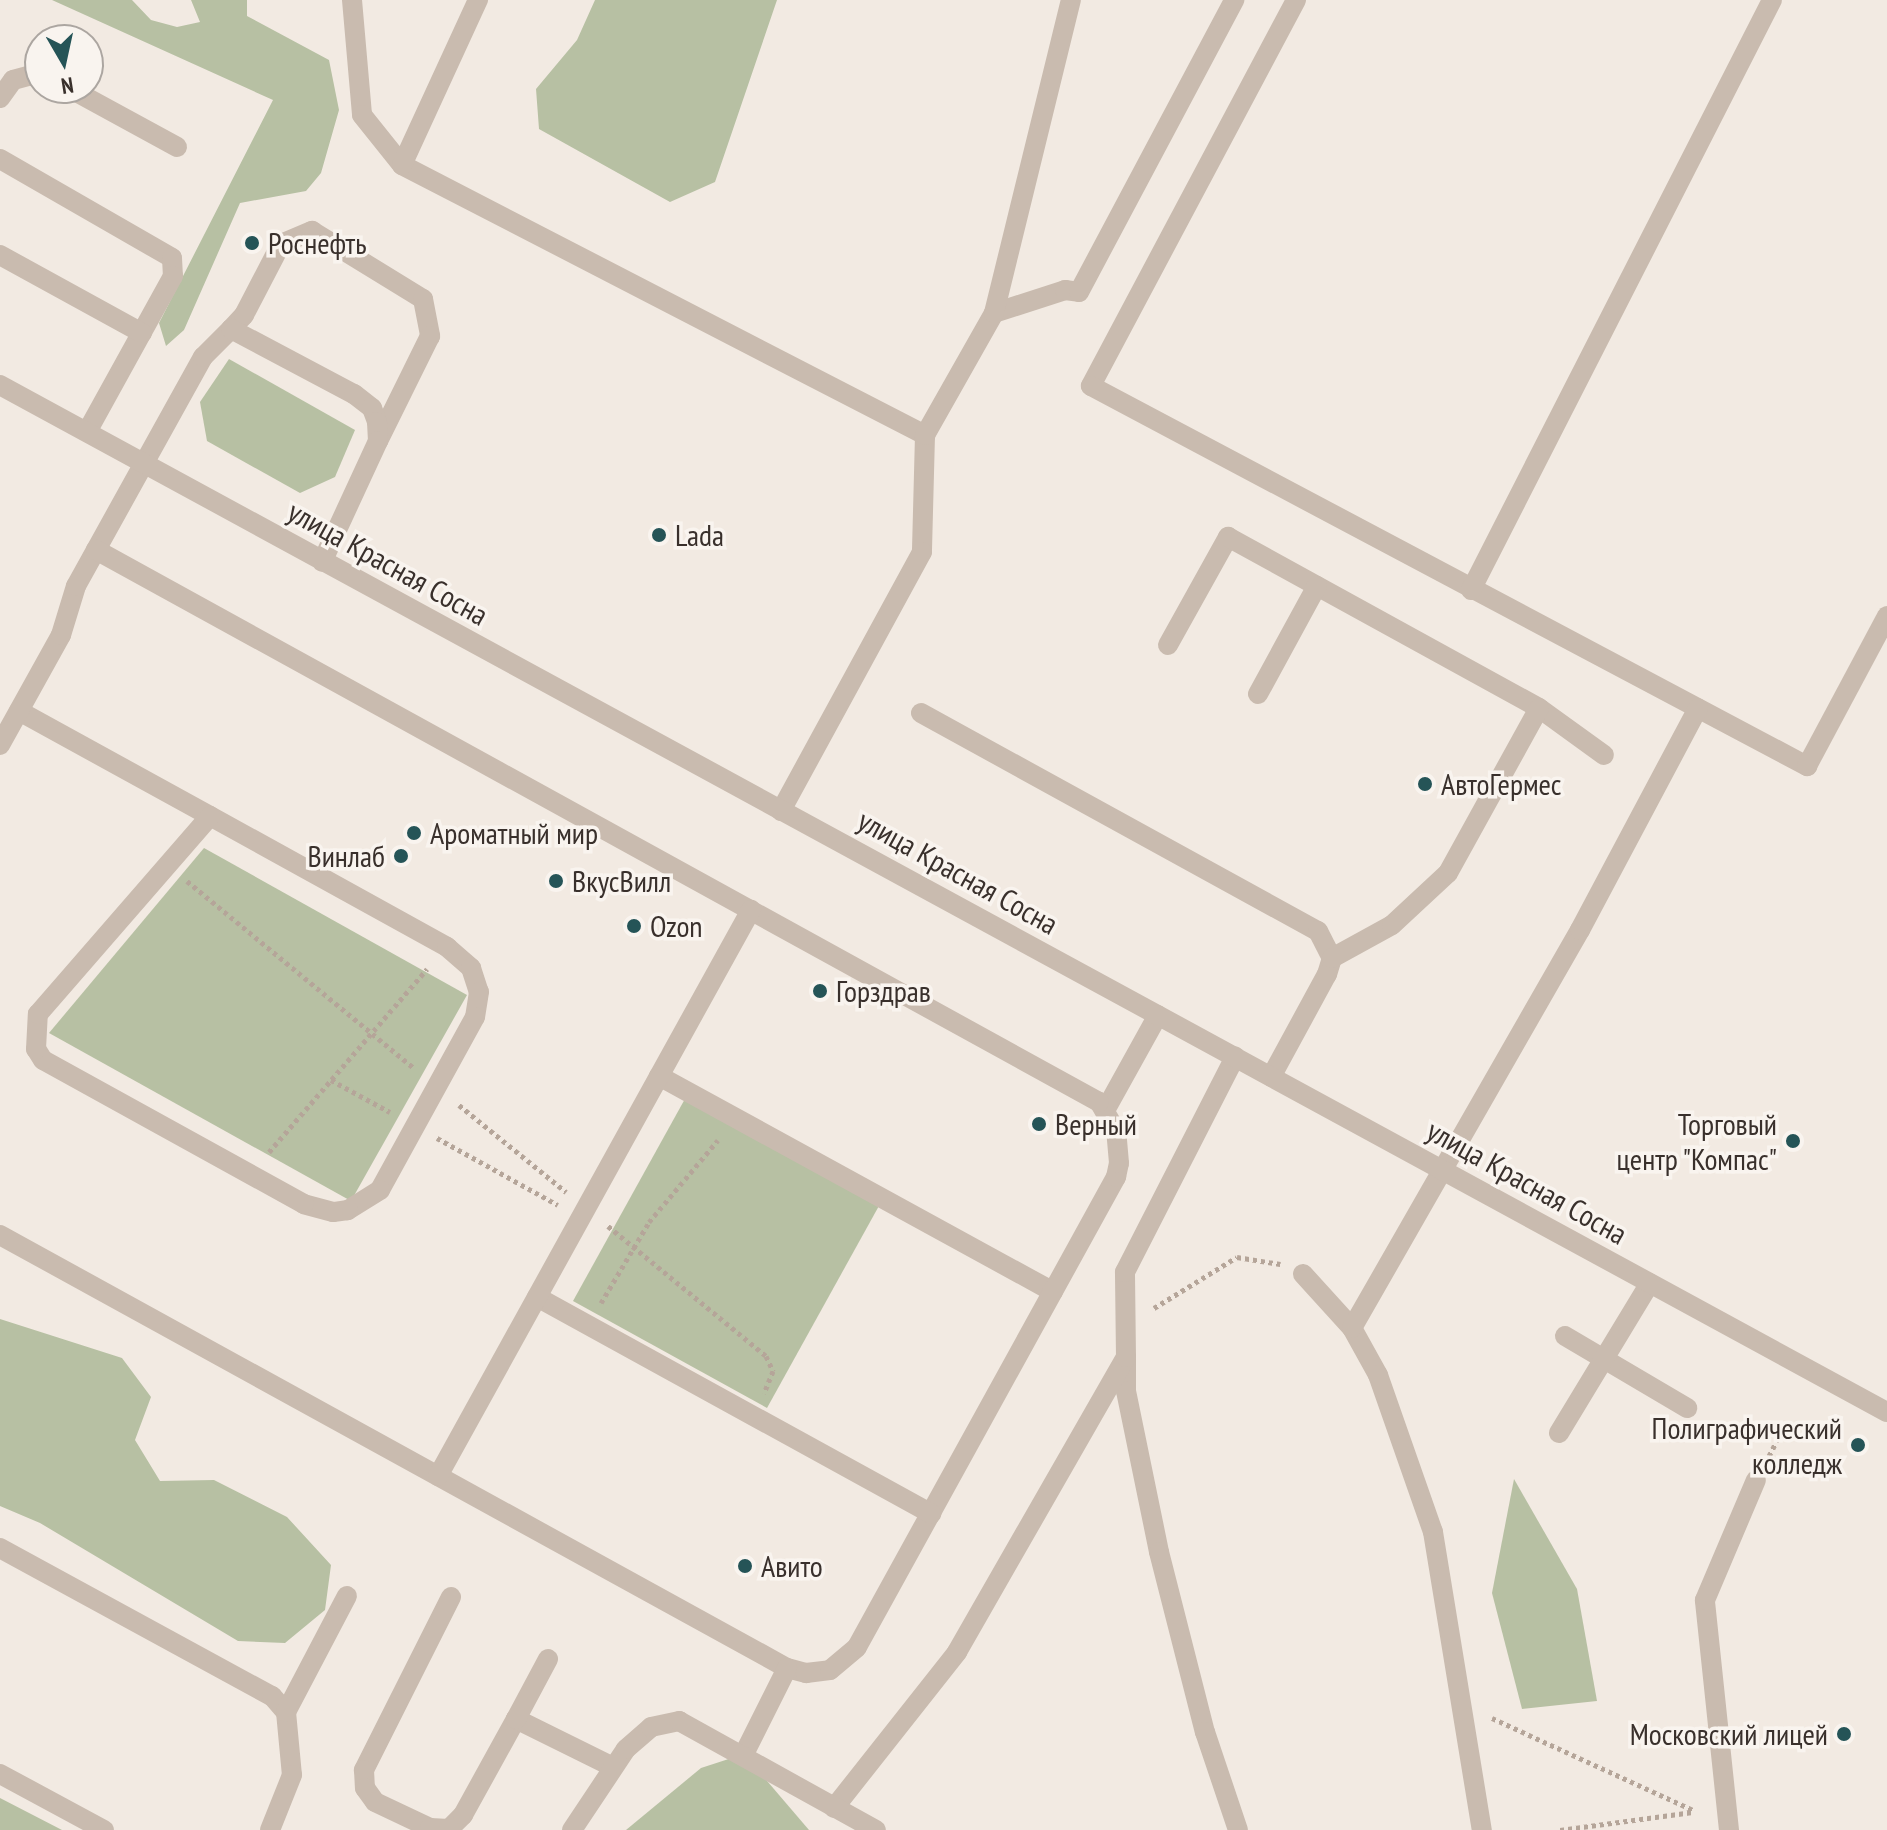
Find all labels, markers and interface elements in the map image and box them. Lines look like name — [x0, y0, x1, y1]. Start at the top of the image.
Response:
north arrow — [24, 24, 104, 104]
text: N — [59, 71, 76, 100]
place label: Роснефть — [268, 225, 367, 261]
marker: Роснефть — [243, 234, 261, 252]
street label: улица Красная Сосна — [282, 493, 494, 633]
place label: Lada — [675, 517, 724, 553]
marker: Lada — [650, 526, 668, 544]
place label: АвтоГермес — [1441, 766, 1561, 802]
marker: АвтоГермес — [1416, 775, 1434, 793]
street label: улица Красная Сосна — [852, 802, 1064, 942]
place label: Ароматный мир — [430, 815, 598, 851]
marker: Ароматный мир — [405, 824, 423, 842]
place label: Винлаб — [308, 838, 385, 874]
marker: Винлаб — [392, 847, 410, 865]
place label: ВкусВилл — [572, 863, 671, 899]
marker: ВкусВилл — [547, 872, 565, 890]
place label: Ozon — [650, 908, 703, 944]
marker: Ozon — [625, 917, 643, 935]
place label: Горздрав — [836, 973, 931, 1009]
marker: Горздрав — [811, 982, 829, 1000]
place label: Верный — [1055, 1106, 1137, 1142]
place label: Торговый центр "Компас" — [1615, 1106, 1777, 1176]
street label: улица Красная Сосна — [1421, 1112, 1633, 1252]
marker: Верный — [1030, 1115, 1048, 1133]
marker: Торговый центр "Компас" — [1784, 1132, 1802, 1150]
place label: Полиграфический колледж — [1652, 1410, 1842, 1480]
marker: Полиграфический колледж — [1849, 1436, 1867, 1454]
place label: Авито — [761, 1548, 823, 1584]
marker: Авито — [736, 1557, 754, 1575]
place label: Московский лицей — [1630, 1716, 1828, 1752]
marker: Московский лицей — [1835, 1725, 1853, 1743]

